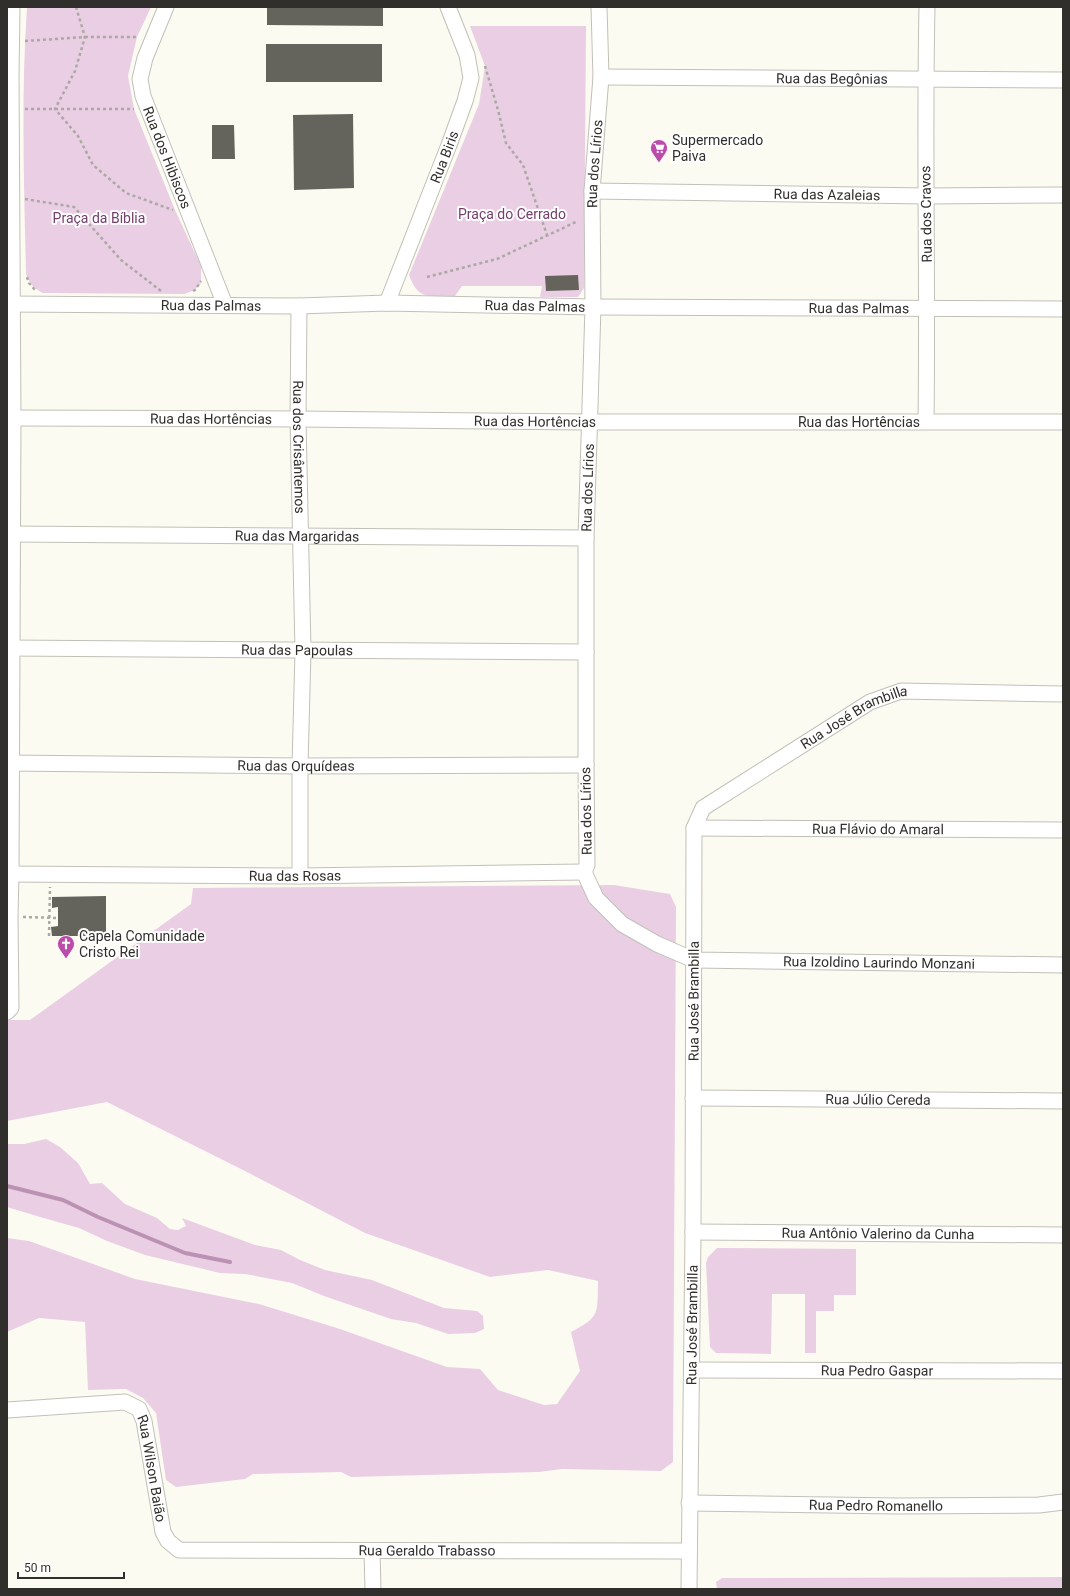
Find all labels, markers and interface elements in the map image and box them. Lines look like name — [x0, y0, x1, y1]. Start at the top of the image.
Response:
street label: Rua das Begônias — [776, 70, 888, 87]
street label: Rua dos Hibiscos — [140, 104, 194, 211]
street label: Rua dos Lírios — [584, 119, 606, 208]
street label: Rua Biris — [427, 128, 462, 185]
place label: Supermercado Paiva — [672, 132, 763, 164]
supermarket icon: Supermercado Paiva — [649, 138, 669, 163]
street label: Rua dos Cravos — [917, 165, 935, 263]
street label: Rua das Azaleias — [774, 186, 880, 203]
park label: Praça do Cerrado — [458, 206, 566, 222]
park label: Praça da Bíblia — [53, 210, 145, 226]
street label: Rua das Palmas — [161, 297, 261, 314]
street label: Rua das Palmas — [484, 297, 585, 315]
street label: Rua das Palmas — [809, 300, 909, 316]
street label: Rua dos Crisântemos — [290, 380, 308, 514]
street label: Rua das Hortências — [150, 410, 272, 427]
street label: Rua das Hortências — [474, 413, 596, 430]
street label: Rua das Hortências — [798, 414, 920, 430]
street label: Rua dos Lírios — [578, 443, 597, 532]
street label: Rua das Margaridas — [235, 528, 359, 544]
street label: Rua das Papoulas — [241, 642, 353, 658]
street label: Rua José Brambilla — [797, 683, 908, 752]
street label: Rua das Orquídeas — [237, 757, 355, 774]
street label: Rua dos Lírios — [577, 767, 595, 855]
street label: Rua Flávio do Amaral — [812, 821, 944, 837]
street label: Rua das Rosas — [249, 867, 341, 884]
place label: Capela Comunidade Cristo Rei — [79, 928, 205, 960]
church icon: Capela Comunidade Cristo Rei — [56, 934, 76, 959]
street label: Rua José Brambilla — [685, 941, 702, 1061]
street label: Rua Izoldino Laurindo Monzani — [783, 953, 975, 972]
street label: Rua Júlio Cereda — [825, 1091, 931, 1108]
street label: Rua Antônio Valerino da Cunha — [782, 1225, 974, 1242]
street label: Rua José Brambilla — [683, 1265, 701, 1385]
street label: Rua Pedro Gaspar — [821, 1362, 933, 1379]
street label: Rua Wilson Baião — [134, 1412, 169, 1523]
street label: Rua Pedro Romanello — [809, 1497, 943, 1514]
street label: Rua Geraldo Trabasso — [358, 1542, 495, 1559]
scale bar — [18, 1554, 124, 1580]
text: 50 m — [24, 1561, 51, 1575]

